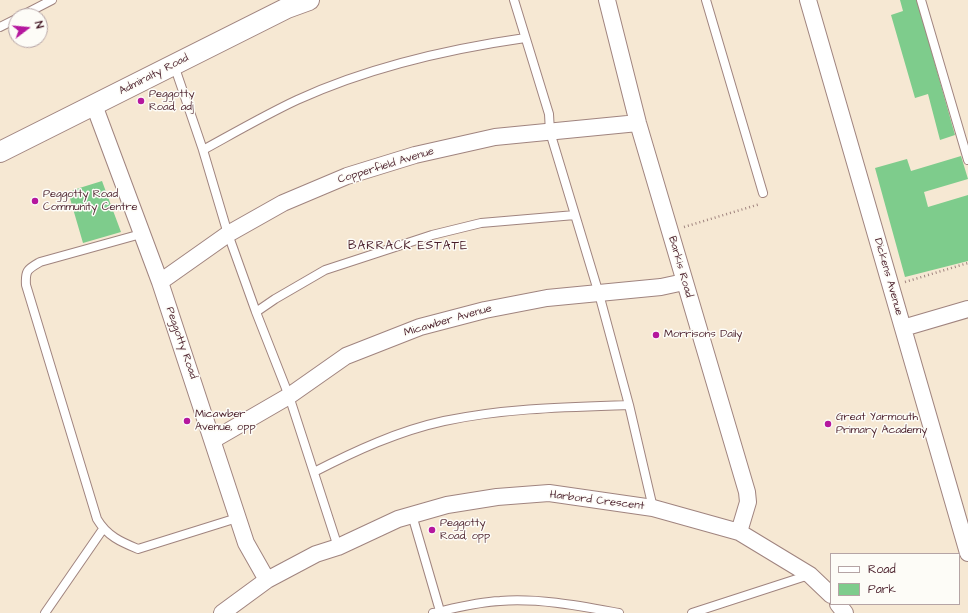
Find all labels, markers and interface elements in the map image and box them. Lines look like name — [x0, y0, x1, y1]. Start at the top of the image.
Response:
north arrow — [8, 8, 48, 48]
text: N — [31, 19, 47, 30]
street label: Admiralty Road — [117, 52, 191, 98]
place label: Peggotty Road, adj — [149, 88, 194, 114]
marker: Peggotty Road, adj — [136, 96, 146, 106]
street label: Copperfield Avenue — [336, 145, 436, 187]
place label: Peggotty Road Community Centre — [43, 188, 137, 214]
marker: Peggotty Road Community Centre — [30, 196, 40, 206]
street label: Barkis Road — [665, 235, 695, 299]
street label: Dickens Avenue — [871, 237, 905, 317]
district label: BARRACK ESTATE — [348, 239, 468, 253]
street label: Micawber Avenue — [403, 302, 493, 340]
street label: Peggotty Road — [163, 305, 199, 381]
place label: Morrisons Daily — [664, 328, 742, 342]
marker: Morrisons Daily — [651, 330, 661, 340]
place label: Micawber Avenue, opp — [195, 408, 256, 434]
place label: Great Yarmouth Primary Academy — [836, 411, 927, 437]
marker: Micawber Avenue, opp — [182, 416, 192, 426]
marker: Great Yarmouth Primary Academy — [823, 419, 833, 429]
street label: Harbord Crescent — [549, 489, 645, 513]
place label: Peggotty Road, opp — [440, 517, 490, 543]
marker: Peggotty Road, opp — [427, 525, 437, 535]
legend — [830, 553, 960, 605]
text: Road — [868, 561, 896, 578]
text: Park — [868, 581, 896, 598]

